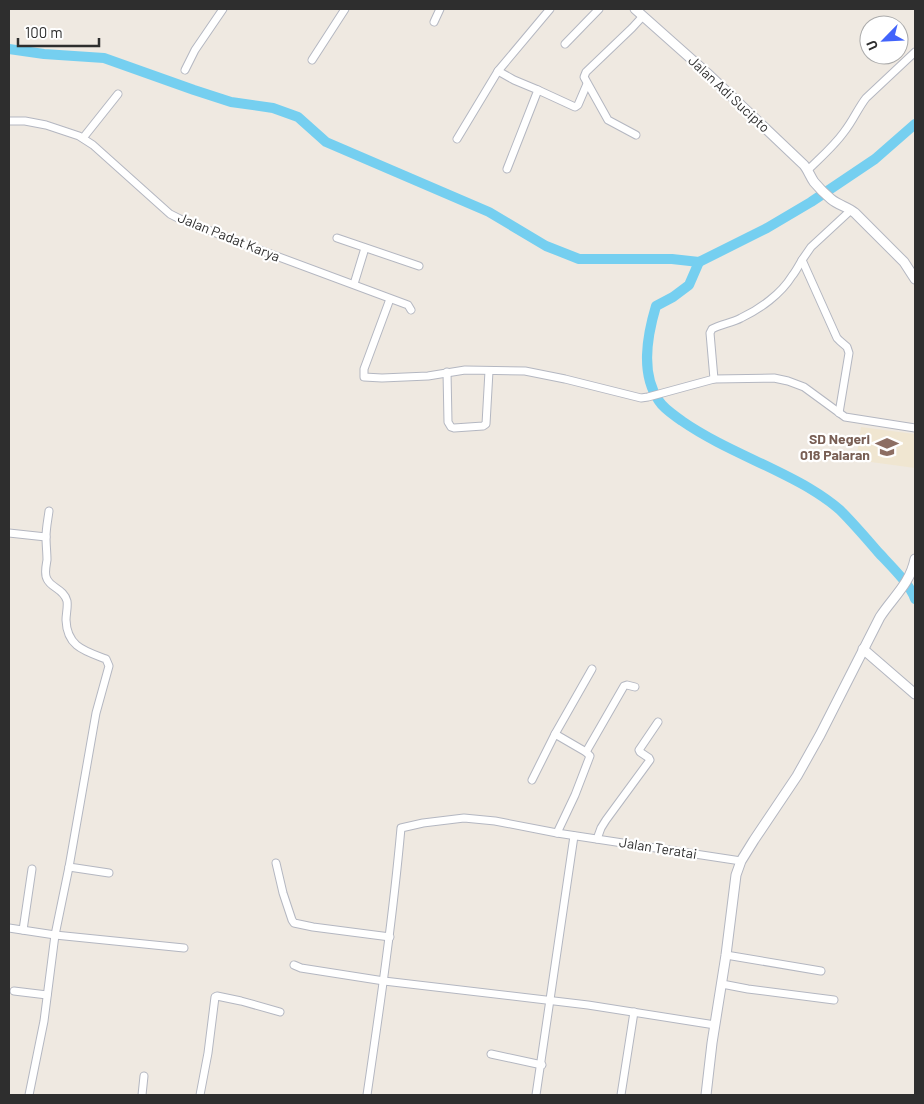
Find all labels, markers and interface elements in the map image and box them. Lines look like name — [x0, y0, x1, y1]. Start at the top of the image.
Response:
scale bar — [18, 15, 99, 47]
north arrow — [859, 15, 909, 65]
text: 100 m — [25, 23, 63, 41]
text: U — [862, 38, 881, 53]
street label: Jalan Adi Sucipto — [685, 52, 774, 136]
street label: Jalan Padat Karya — [176, 208, 283, 265]
place label: SD Negeri 018 Palaran — [800, 430, 870, 463]
school or university icon: SD Negeri 018 Palaran — [874, 434, 900, 460]
street label: Jalan Teratai — [618, 833, 698, 862]

